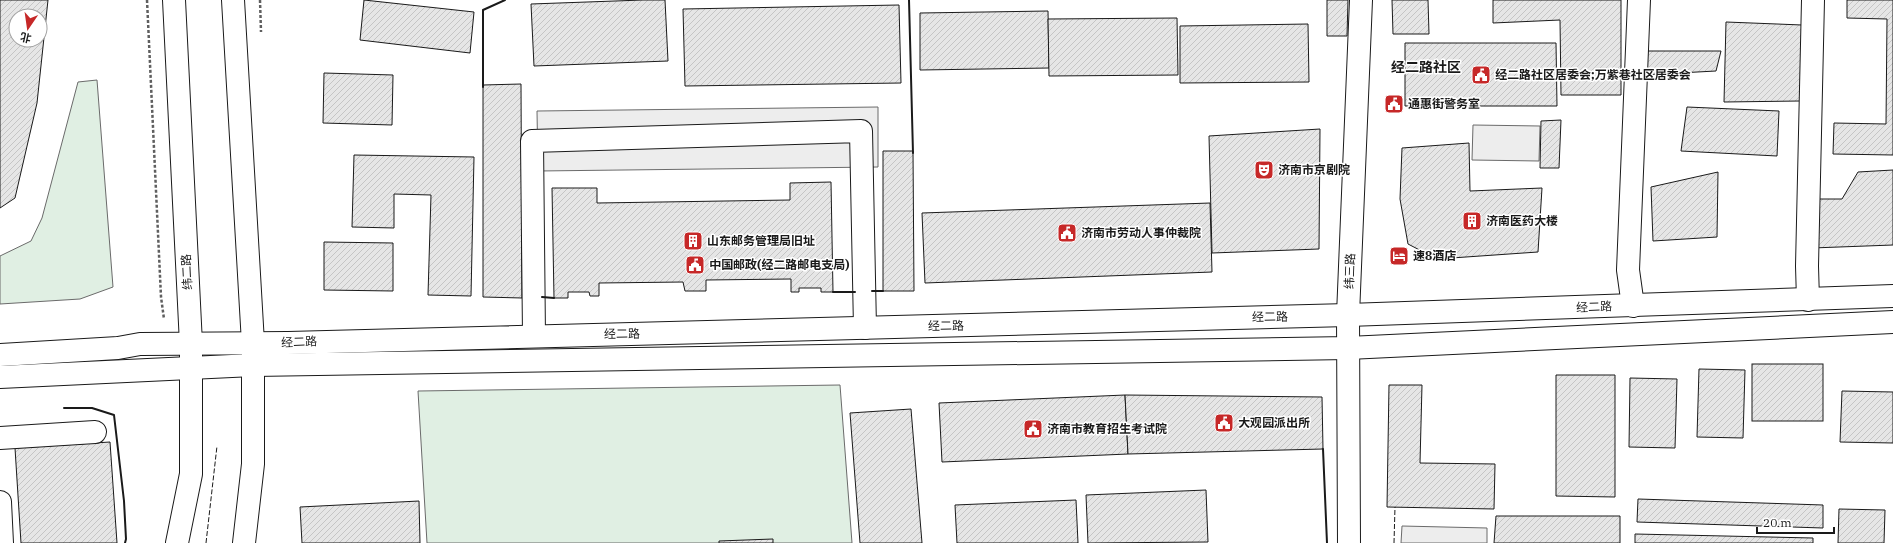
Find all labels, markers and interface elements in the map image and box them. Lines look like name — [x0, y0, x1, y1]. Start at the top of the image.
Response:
north arrow — [8, 8, 48, 48]
text: 北 — [19, 30, 33, 46]
district label: 经二路社区 — [1391, 58, 1461, 76]
public building icon: 经二路社区居委会;万紫巷社区居委会 — [1470, 64, 1492, 86]
place label: 经二路社区居委会;万紫巷社区居委会 — [1495, 67, 1691, 82]
public building icon: 通惠街警务室 — [1383, 93, 1405, 115]
place label: 通惠街警务室 — [1408, 96, 1480, 111]
theatre icon: 济南市京剧院 — [1253, 159, 1275, 181]
place label: 济南市京剧院 — [1278, 162, 1350, 177]
building icon: 济南医药大楼 — [1461, 210, 1483, 232]
place label: 济南医药大楼 — [1486, 213, 1558, 228]
public building icon: 济南市劳动人事仲裁院 — [1056, 222, 1078, 244]
place label: 济南市劳动人事仲裁院 — [1081, 225, 1201, 240]
building icon: 山东邮务管理局旧址 — [682, 230, 704, 252]
place label: 山东邮务管理局旧址 — [707, 233, 815, 248]
hotel icon: 速8酒店 — [1388, 245, 1410, 267]
place label: 速8酒店 — [1413, 248, 1456, 263]
street label: 纬三路 — [1341, 253, 1358, 289]
street label: 纬二路 — [178, 254, 195, 290]
public building icon: 中国邮政(经二路邮电支局) — [684, 254, 706, 276]
place label: 中国邮政(经二路邮电支局) — [709, 257, 850, 272]
street label: 经二路 — [1576, 298, 1612, 315]
street label: 经二路 — [1252, 309, 1288, 324]
street label: 经二路 — [928, 318, 964, 333]
street label: 经二路 — [604, 326, 640, 341]
street label: 经二路 — [281, 333, 317, 350]
public building icon: 大观园派出所 — [1213, 412, 1235, 434]
place label: 大观园派出所 — [1238, 415, 1310, 430]
public building icon: 济南市教育招生考试院 — [1022, 418, 1044, 440]
place label: 济南市教育招生考试院 — [1047, 421, 1167, 436]
scale bar — [1757, 509, 1834, 535]
text: 20 m — [1763, 515, 1792, 530]

